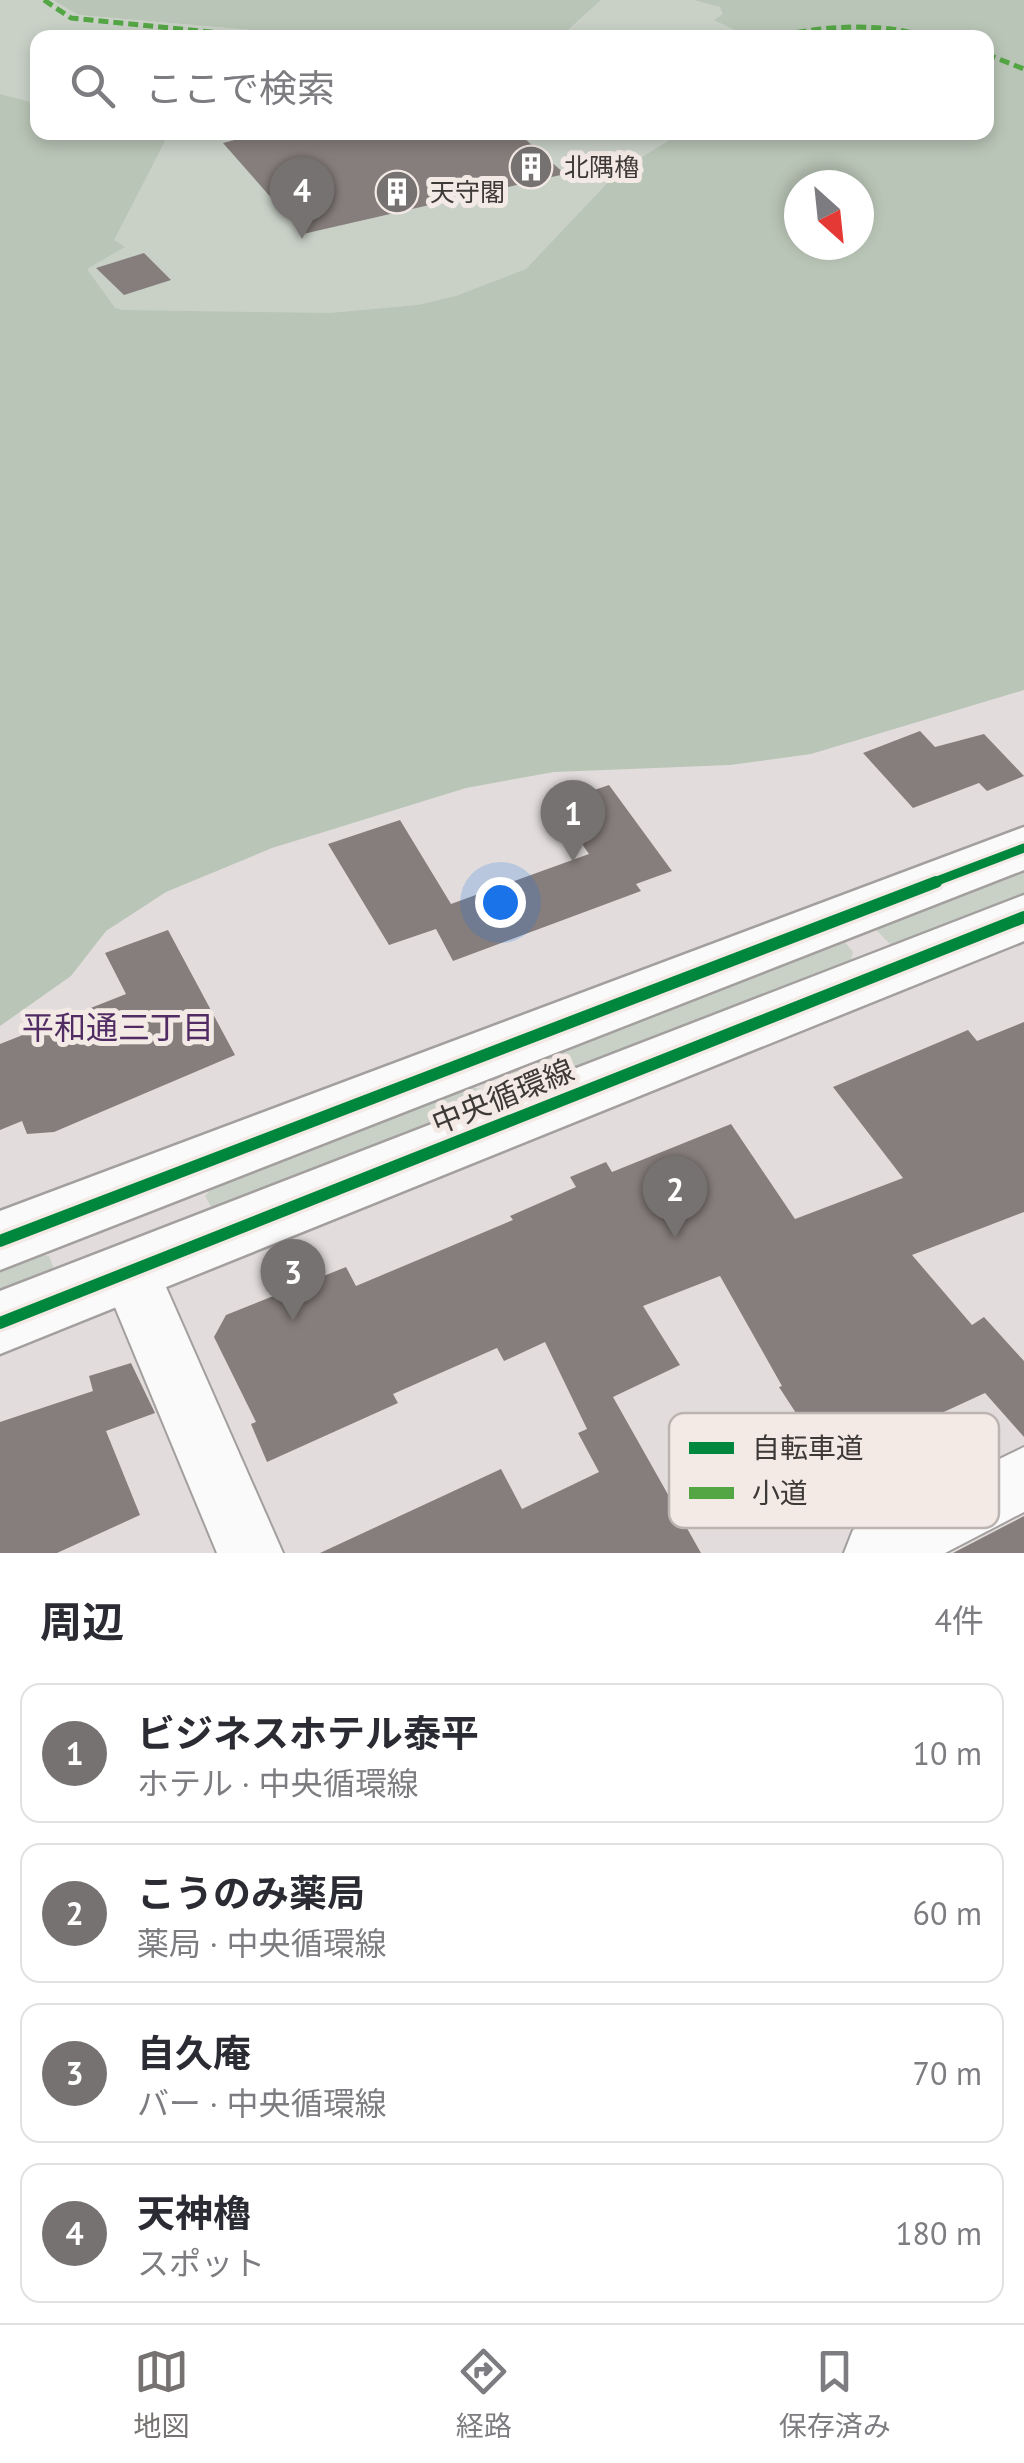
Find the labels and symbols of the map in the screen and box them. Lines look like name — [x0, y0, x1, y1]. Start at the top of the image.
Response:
building icon: 北隅櫓 — [508, 144, 554, 190]
place label: 北隅櫓 — [564, 151, 639, 183]
pin: 4 — [270, 156, 334, 239]
building icon: 天守閣 — [374, 169, 420, 215]
north arrow — [784, 170, 874, 260]
place label: 天守閣 — [430, 176, 505, 208]
pin: 1 — [540, 780, 606, 862]
your location — [475, 877, 526, 928]
district label: 平和通三丁目 — [22, 1006, 214, 1048]
street label: 中央循環線 — [426, 1049, 579, 1142]
pin: 2 — [642, 1156, 708, 1238]
pin: 3 — [260, 1238, 326, 1321]
legend — [669, 1413, 999, 1528]
text: 自転車道 — [752, 1429, 864, 1466]
text: 小道 — [752, 1474, 808, 1511]

